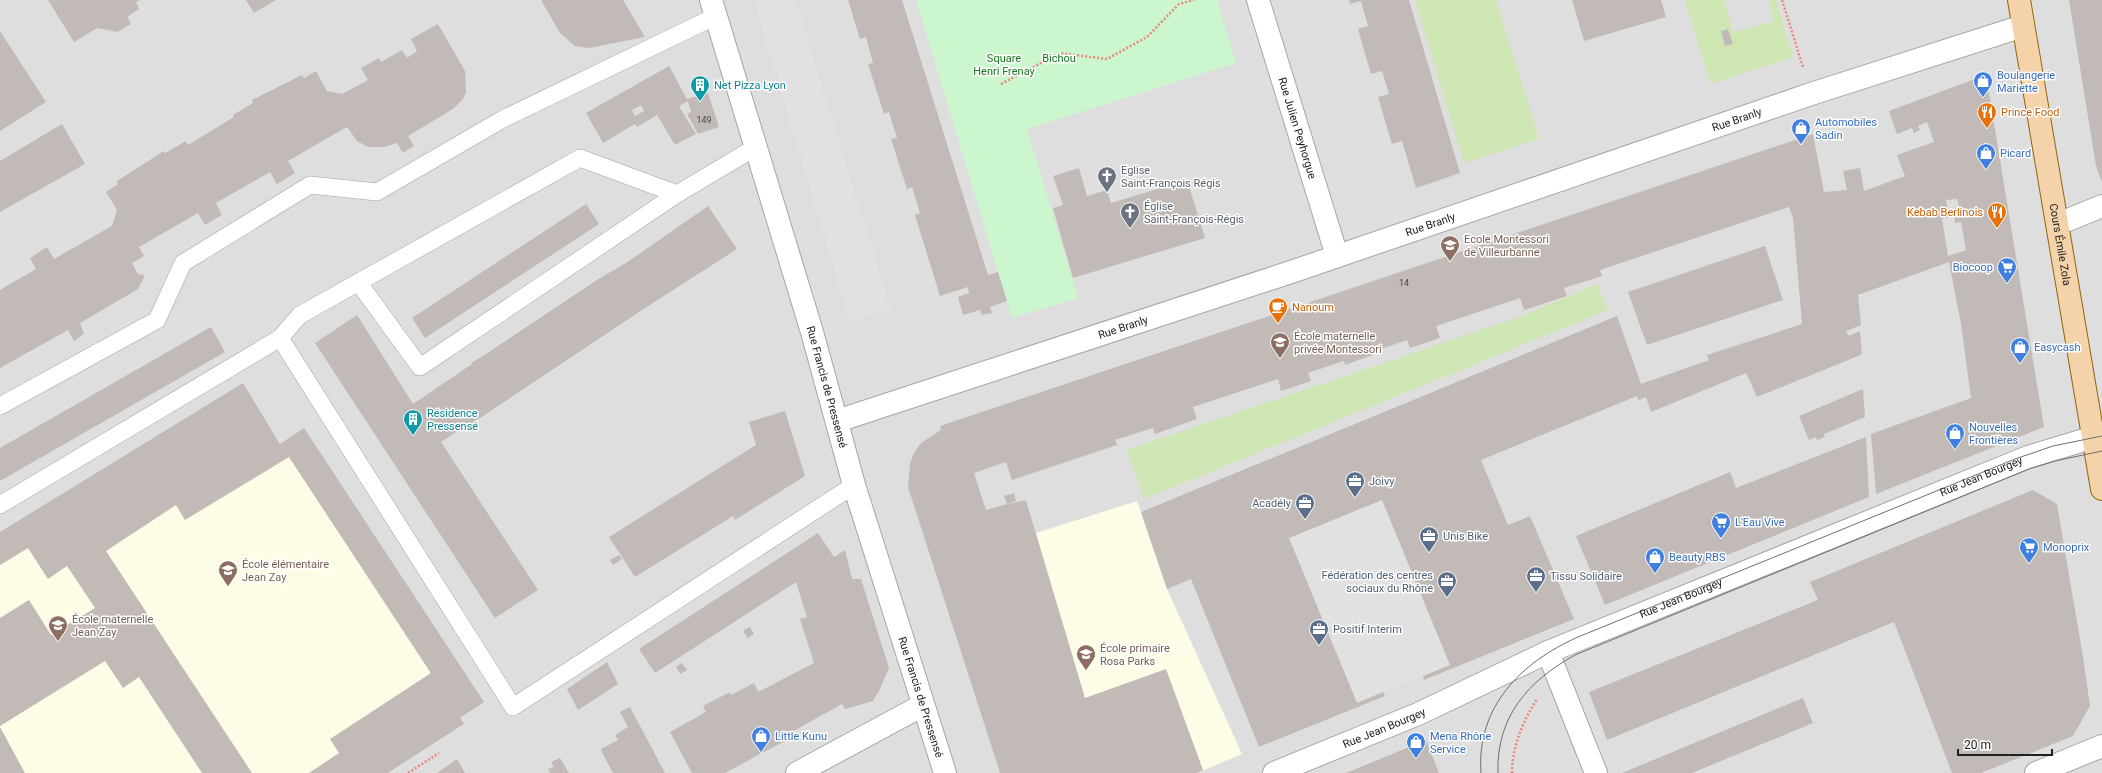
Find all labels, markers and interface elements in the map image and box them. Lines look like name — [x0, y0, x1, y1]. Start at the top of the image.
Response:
park label: Square Henri Frenay — [973, 52, 1036, 78]
park label: Bichou — [1042, 52, 1076, 65]
place label: Boulangerie Mariette — [1997, 69, 2055, 95]
shop icon: Boulangerie Mariette — [1972, 70, 1994, 98]
building icon: Net Pizza Lyon — [689, 74, 711, 102]
street label: Rue Julien Peyhorgue — [1276, 76, 1319, 181]
place label: Net Pizza Lyon — [714, 79, 786, 92]
restaurant icon: Prince Food — [1976, 101, 1998, 129]
street label: Rue Branly — [1710, 105, 1764, 134]
place label: Prince Food — [2001, 106, 2059, 119]
house number: 149 — [696, 115, 712, 125]
place label: Automobiles Sadin — [1815, 116, 1877, 142]
shop icon: Automobiles Sadin — [1790, 117, 1812, 145]
shop icon: Picard — [1975, 142, 1997, 170]
place label: Picard — [2000, 147, 2031, 160]
place label: Eglise Saint-François Régis — [1121, 164, 1221, 190]
church icon: Eglise Saint-François Régis — [1096, 165, 1118, 193]
place label: Église Saint-François-Régis — [1144, 200, 1244, 226]
church icon: Église Saint-François-Régis — [1119, 201, 1141, 229]
restaurant icon: Kebab Berlinois — [1986, 201, 2008, 229]
street label: Cours Émile Zola — [2047, 203, 2074, 287]
place label: Kebab Berlinois — [1907, 206, 1983, 219]
street label: Rue Branly — [1404, 210, 1458, 239]
place label: Ecole Montessori de Villeurbanne — [1464, 233, 1549, 259]
school or university icon: Ecole Montessori de Villeurbanne — [1439, 234, 1461, 262]
supermarket icon: Biocoop — [1996, 256, 2018, 284]
place label: Biocoop — [1953, 261, 1993, 274]
house number: 14 — [1399, 278, 1409, 288]
cafe icon: Nanoum — [1267, 296, 1289, 324]
place label: Nanoum — [1292, 301, 1334, 314]
street label: Rue Branly — [1096, 313, 1150, 341]
street label: Rue Francis de Pressensé — [804, 324, 850, 450]
place label: École maternelle privée Montessori — [1294, 330, 1382, 356]
school or university icon: École maternelle privée Montessori — [1269, 331, 1291, 359]
shop icon: Easycash — [2009, 336, 2031, 364]
place label: Easycash — [2034, 341, 2081, 354]
place label: Résidence Pressensé — [427, 407, 478, 433]
building icon: Résidence Pressensé — [402, 408, 424, 436]
place label: Nouvelles Frontières — [1969, 421, 2018, 447]
shop icon: Nouvelles Frontières — [1944, 422, 1966, 450]
street label: Rue Jean Bourgey — [1938, 453, 2025, 499]
office icon: Joivy — [1344, 470, 1366, 498]
place label: Joivy — [1369, 475, 1395, 488]
office icon: Acadély — [1294, 492, 1316, 520]
place label: Acadély — [1252, 497, 1292, 510]
supermarket icon: L'Eau Vive — [1710, 511, 1732, 539]
place label: L'Eau Vive — [1735, 516, 1785, 529]
office icon: Unis Bike — [1418, 525, 1440, 553]
place label: Unis Bike — [1443, 530, 1488, 543]
supermarket icon: Monoprix — [2018, 536, 2040, 564]
place label: Monoprix — [2043, 541, 2090, 554]
shop icon: Beauty RBS — [1644, 546, 1666, 574]
place label: Beauty RBS — [1669, 551, 1726, 564]
place label: École élémentaire Jean Zay — [242, 558, 329, 584]
school or university icon: École élémentaire Jean Zay — [217, 559, 239, 587]
office icon: Tissu Solidaire — [1525, 565, 1547, 593]
place label: Fédération des centres sociaux du Rhône — [1321, 569, 1433, 595]
office icon: Fédération des centres sociaux du Rhône — [1436, 570, 1458, 598]
place label: Tissu Solidaire — [1550, 570, 1622, 583]
street label: Rue Jean Bourgey — [1638, 575, 1725, 621]
place label: École maternelle Jean Zay — [72, 613, 153, 639]
school or university icon: École maternelle Jean Zay — [47, 614, 69, 642]
office icon: Positif Interim — [1308, 618, 1330, 646]
place label: Positif Interim — [1333, 623, 1402, 636]
street label: Rue Francis de Pressensé — [896, 635, 946, 759]
place label: École primaire Rosa Parks — [1100, 642, 1170, 668]
school or university icon: École primaire Rosa Parks — [1075, 643, 1097, 671]
street label: Rue Jean Bourgey — [1341, 705, 1428, 751]
shop icon: Little Kunu — [750, 725, 772, 753]
place label: Little Kunu — [775, 730, 827, 743]
place label: Mena Rhône Service — [1430, 730, 1491, 756]
shop icon: Mena Rhône Service — [1405, 731, 1427, 759]
scale bar — [1958, 731, 2052, 757]
text: 20 m — [1964, 738, 1991, 752]

